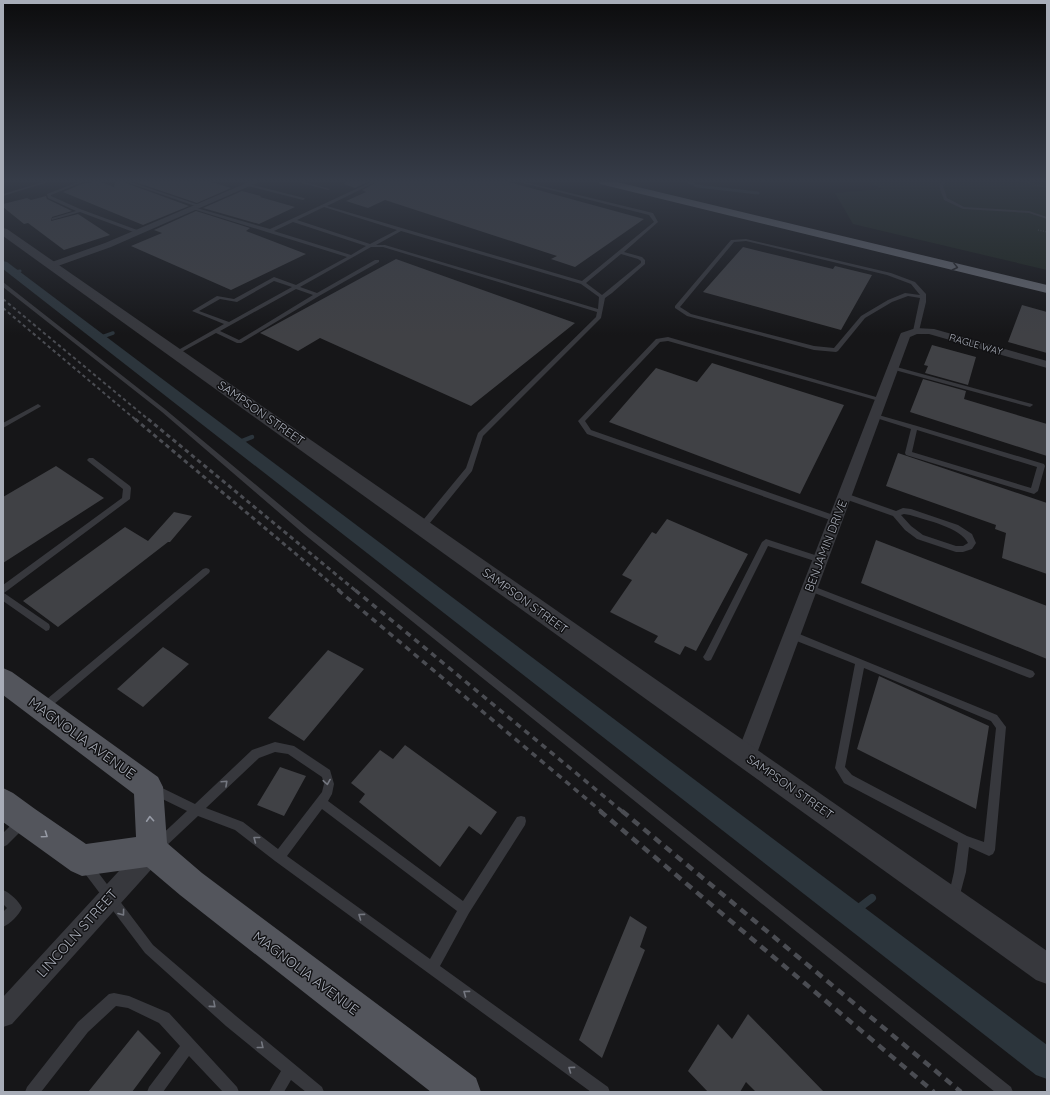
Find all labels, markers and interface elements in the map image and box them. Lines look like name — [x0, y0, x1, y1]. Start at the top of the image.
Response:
one-way arrow — [951, 262, 958, 271]
street label: RAGLE WAY — [948, 331, 1004, 358]
street label: SAMPSON STREET — [215, 377, 308, 448]
street label: BENJAMIN DRIVE — [801, 498, 850, 594]
street label: SAMPSON STREET — [479, 564, 571, 637]
street label: MAGNOLIA AVENUE — [25, 693, 139, 783]
street label: SAMPSON STREET — [744, 751, 837, 822]
one-way arrow — [322, 779, 331, 785]
one-way arrow — [220, 780, 228, 788]
one-way arrow — [145, 816, 154, 822]
one-way arrow — [41, 830, 48, 837]
one-way arrow — [253, 837, 260, 844]
street label: LINCOLN STREET — [33, 885, 121, 981]
one-way arrow — [118, 909, 125, 916]
one-way arrow — [358, 914, 365, 921]
street label: MAGNOLIA AVENUE — [249, 927, 363, 1019]
one-way arrow — [463, 991, 470, 998]
one-way arrow — [209, 1001, 216, 1008]
one-way arrow — [257, 1041, 264, 1048]
one-way arrow — [568, 1066, 575, 1074]

